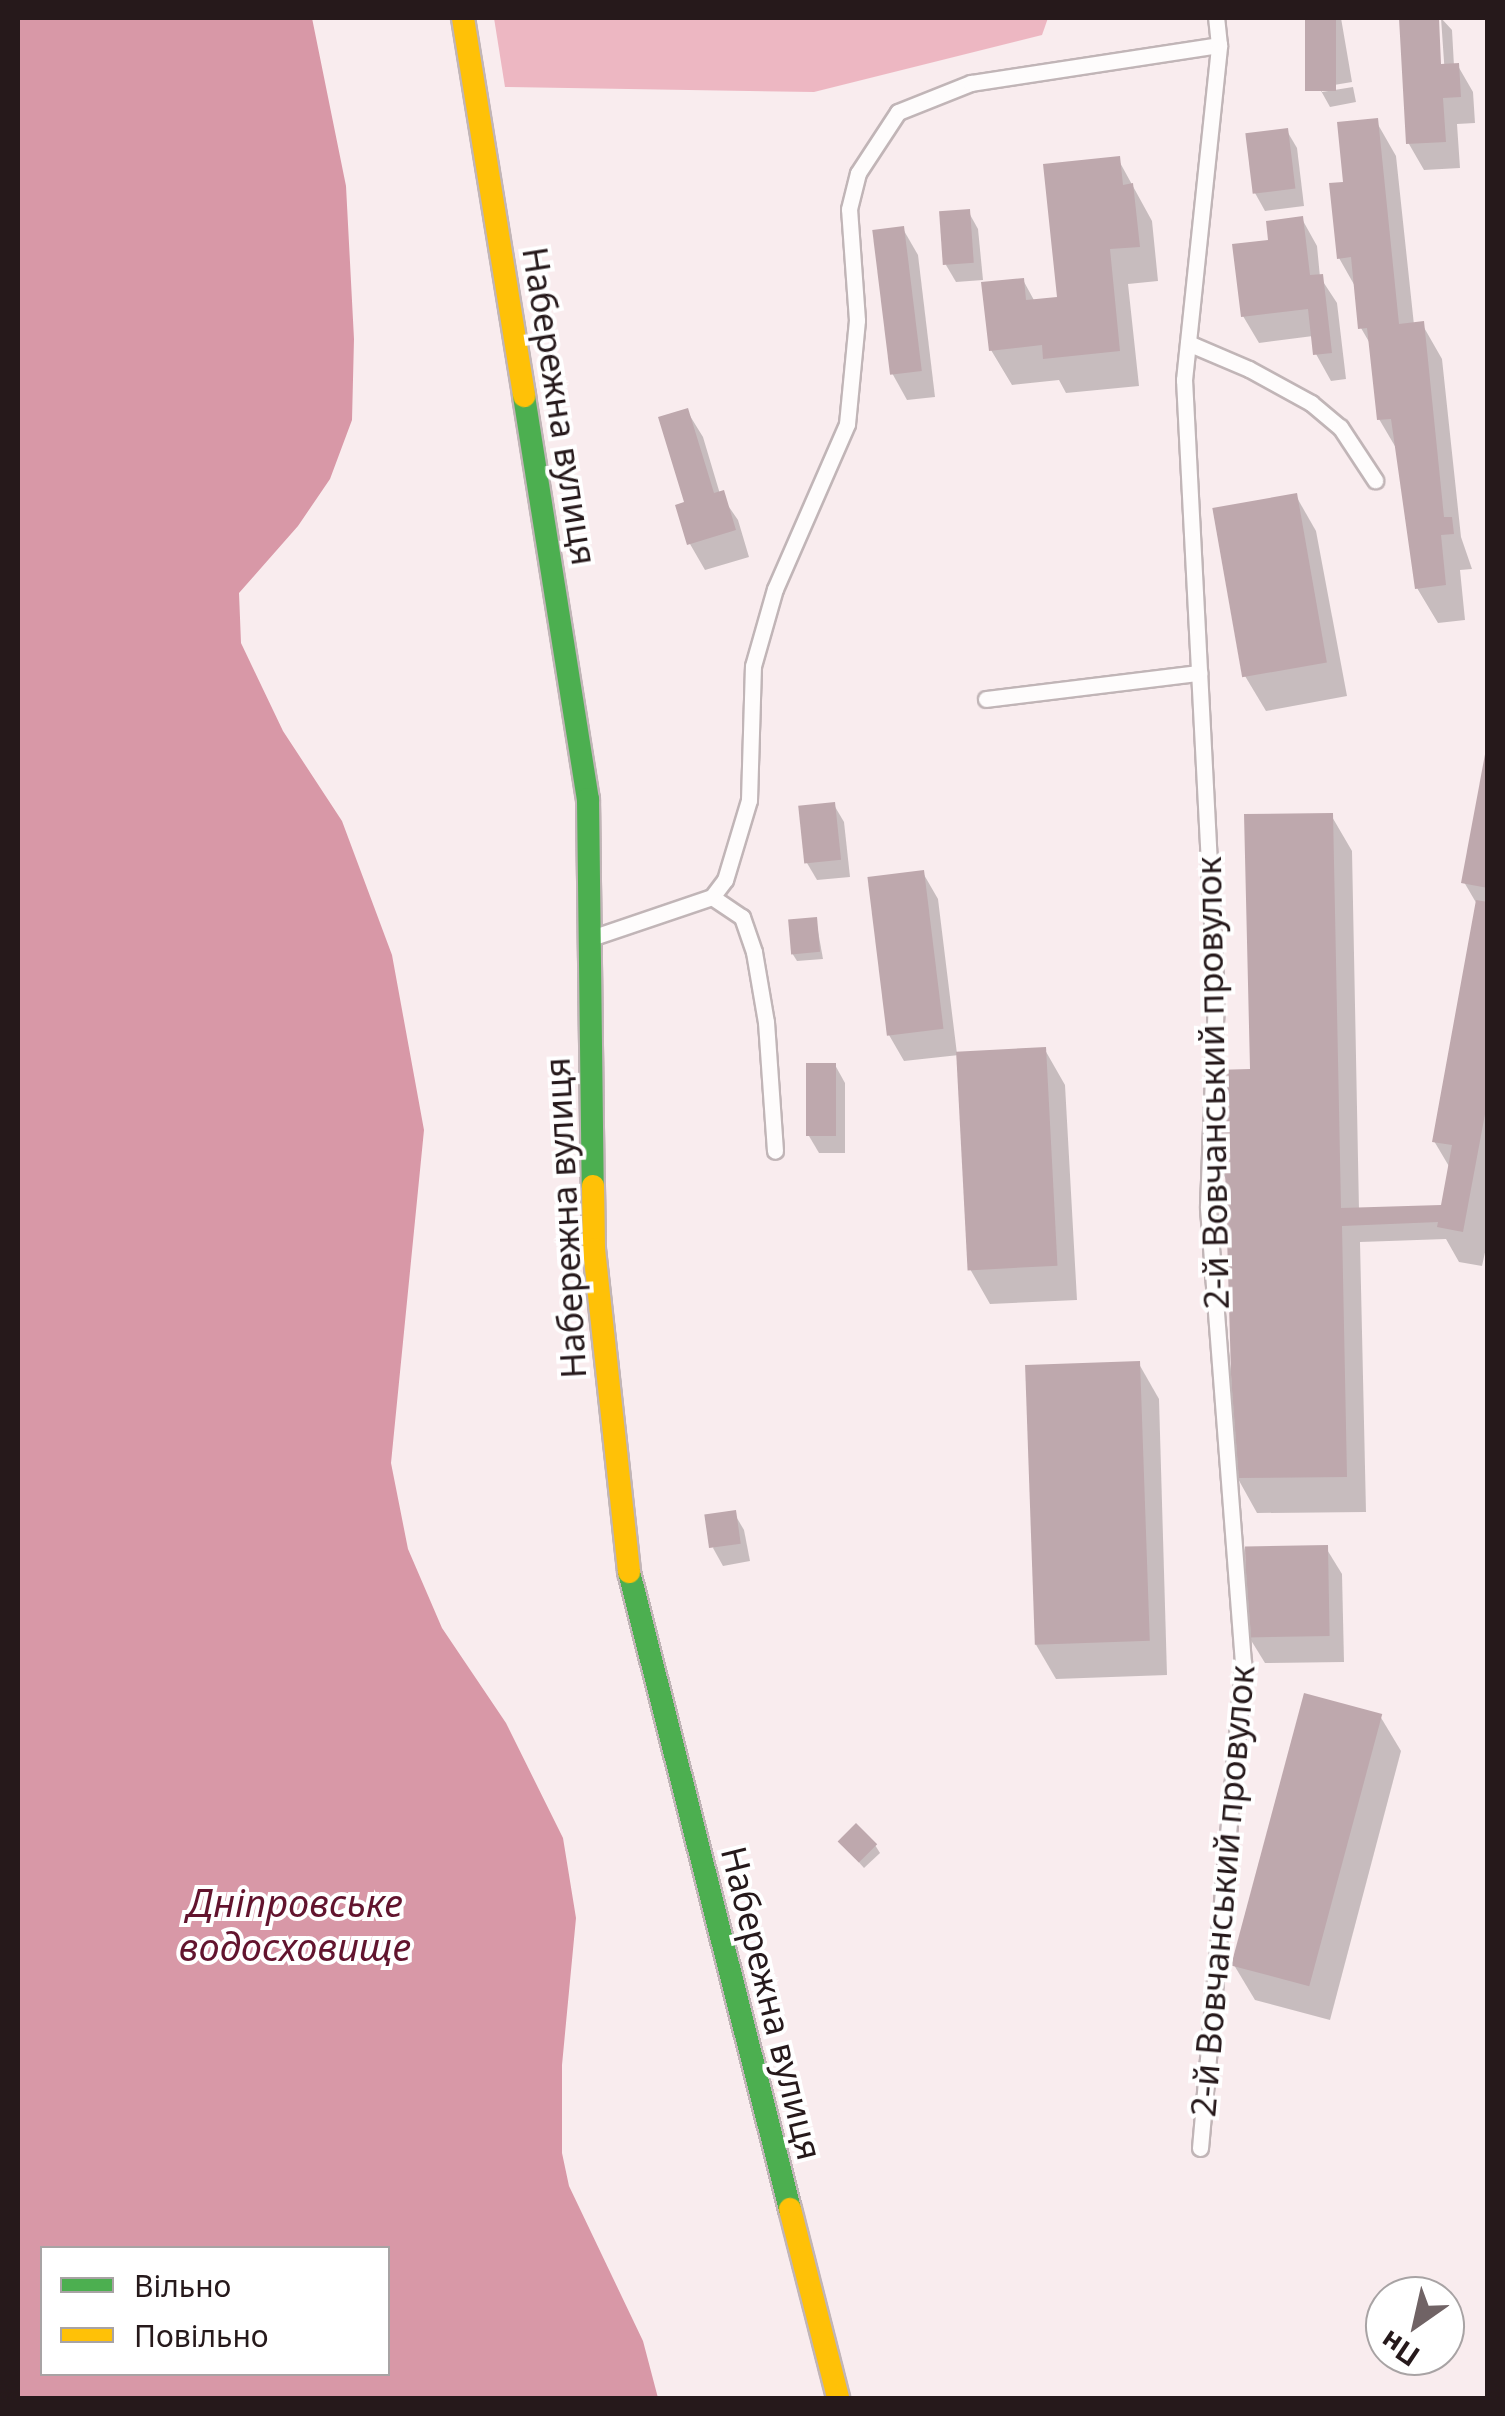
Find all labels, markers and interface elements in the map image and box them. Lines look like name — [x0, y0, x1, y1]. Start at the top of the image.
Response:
street label: Набережна вулиця — [514, 244, 606, 568]
street label: 2-й Вовчанський провулок — [1187, 856, 1237, 1310]
street label: Набережна вулиця — [536, 1056, 594, 1380]
street label: 2-й Вовчанський провулок — [1181, 1663, 1263, 2119]
street label: Набережна вулиця — [713, 1842, 831, 2164]
water label: Дніпровське водосховище — [179, 1880, 411, 1970]
legend — [40, 2246, 390, 2376]
text: Вільно — [134, 2265, 231, 2306]
north arrow — [1365, 2276, 1465, 2376]
text: Повільно — [134, 2315, 269, 2356]
text: Пн — [1372, 2322, 1426, 2376]

